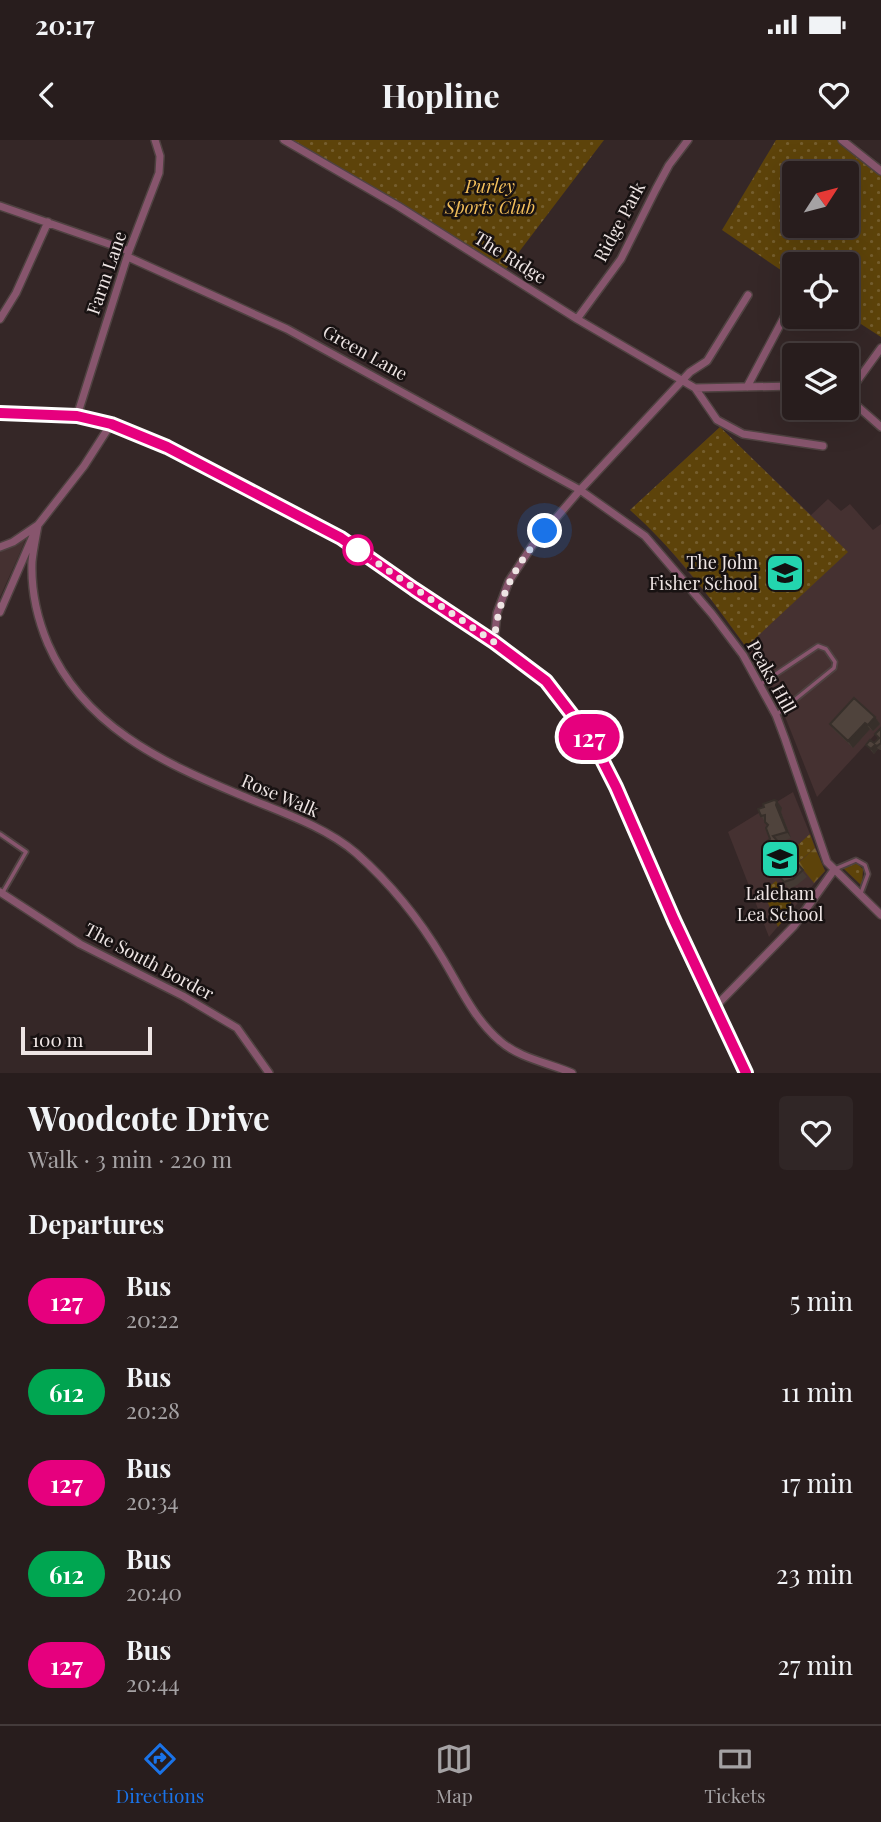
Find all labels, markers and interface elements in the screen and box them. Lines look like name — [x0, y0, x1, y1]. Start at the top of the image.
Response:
text: 20:17 — [35, 7, 95, 42]
text: Hopline — [381, 73, 500, 116]
icon: back — [28, 76, 66, 114]
icon: heart — [815, 76, 853, 114]
north arrow — [782, 161, 859, 238]
map controls — [782, 161, 859, 420]
park label: Purley Sports Club — [444, 174, 535, 219]
street label: Ridge Park — [588, 177, 650, 266]
street label: The Ridge — [470, 225, 551, 289]
street label: Farm Lane — [81, 228, 132, 318]
button: locate — [782, 252, 859, 329]
street label: Green Lane — [319, 319, 412, 385]
button: layers — [782, 343, 859, 420]
your location — [527, 513, 562, 548]
unlabelled marker — [343, 535, 373, 565]
place label: The John Fisher School — [649, 550, 758, 595]
school or university icon: The John Fisher School — [764, 552, 806, 594]
street label: Peaks Hill — [742, 636, 802, 717]
line badge: 127 — [549, 714, 629, 760]
text: 127 — [573, 721, 605, 753]
street label: Rose Walk — [238, 768, 323, 822]
school or university icon: Laleham Lea School — [759, 838, 801, 880]
place label: Laleham Lea School — [737, 881, 823, 926]
street label: The South Border — [81, 917, 218, 1005]
scale bar — [21, 1024, 152, 1056]
text: 100 m — [32, 1026, 83, 1052]
text: Woodcote Drive — [28, 1095, 270, 1139]
button: heart — [779, 1096, 853, 1170]
text: Walk · 3 min · 220 m — [28, 1143, 232, 1174]
text: Departures — [28, 1206, 164, 1241]
text: Bus — [126, 1268, 171, 1303]
text: 5 min — [790, 1283, 853, 1318]
text: 127 — [50, 1285, 83, 1317]
text: 20:22 — [126, 1303, 179, 1334]
text: Bus — [126, 1359, 171, 1394]
text: 11 min — [781, 1374, 853, 1409]
text: 612 — [49, 1376, 84, 1408]
text: 20:28 — [126, 1394, 180, 1425]
text: Bus — [126, 1450, 171, 1485]
text: 17 min — [780, 1465, 853, 1500]
text: 127 — [50, 1467, 83, 1499]
text: 20:34 — [126, 1485, 179, 1516]
text: Bus — [126, 1541, 171, 1576]
text: 23 min — [776, 1556, 853, 1591]
text: 612 — [49, 1558, 84, 1590]
text: 20:40 — [126, 1576, 182, 1607]
text: Bus — [126, 1632, 171, 1667]
text: 27 min — [778, 1647, 853, 1682]
text: 127 — [50, 1649, 83, 1681]
text: 20:44 — [126, 1667, 180, 1698]
tab: Directions — [115, 1740, 204, 1808]
tab: Map — [435, 1740, 473, 1808]
tab: Tickets — [704, 1740, 766, 1808]

